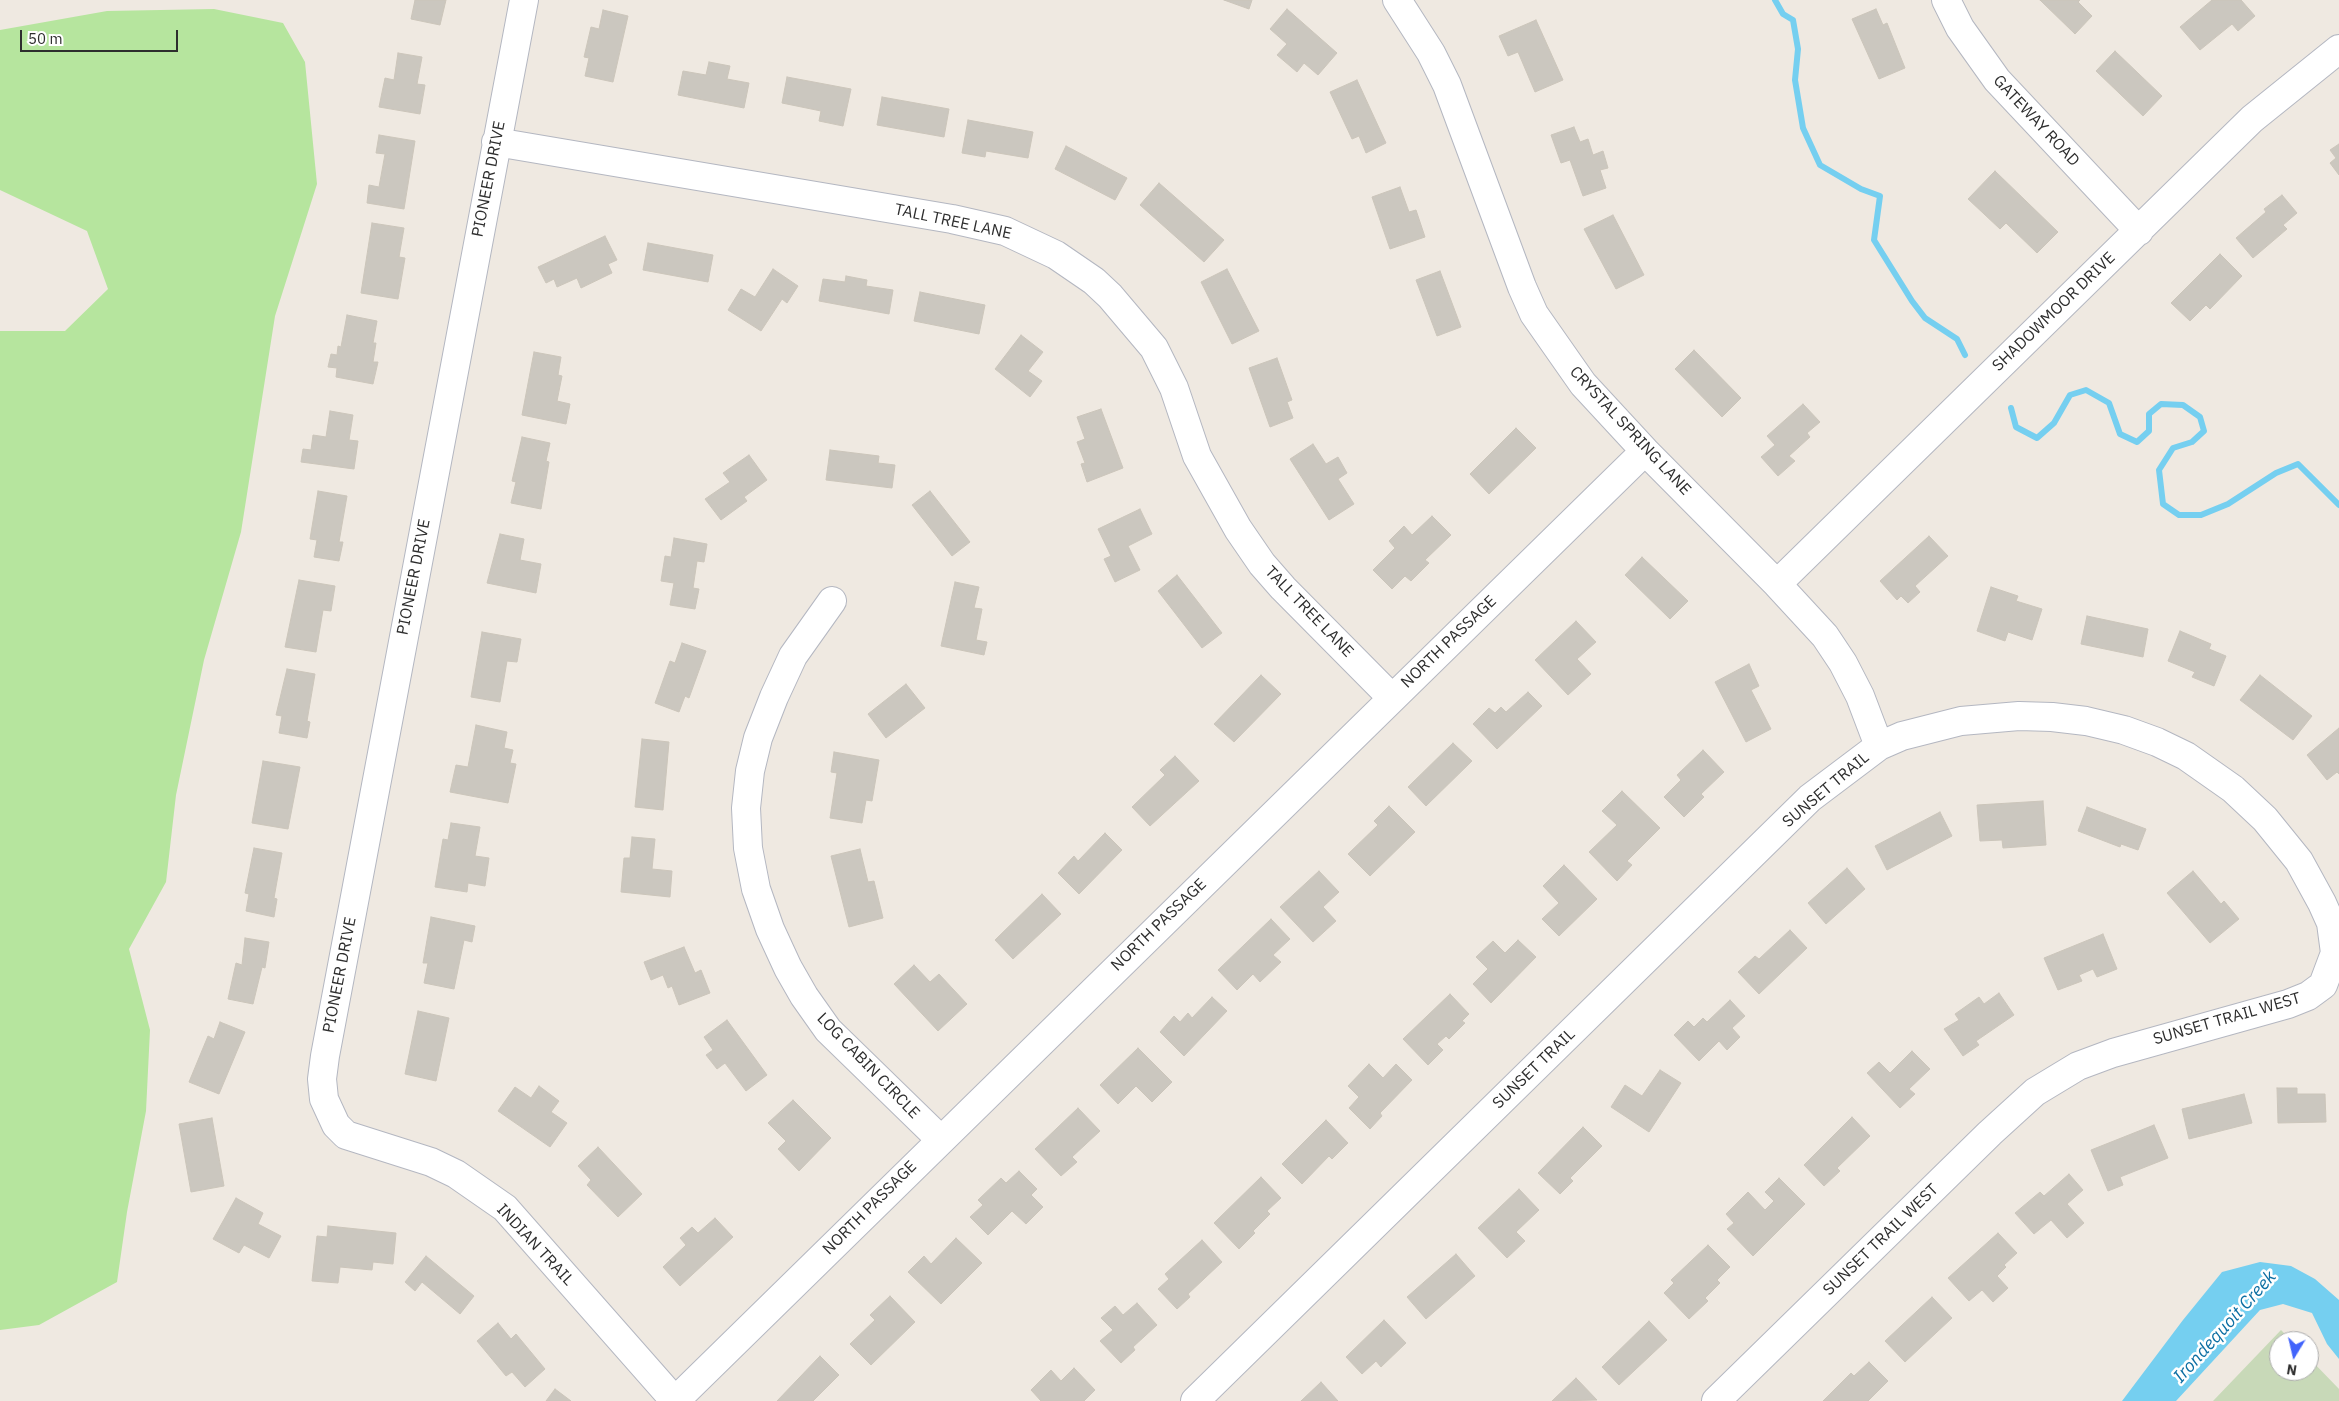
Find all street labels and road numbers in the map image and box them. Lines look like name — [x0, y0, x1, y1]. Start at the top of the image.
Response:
street label: GATEWAY ROAD — [1989, 71, 2083, 171]
street label: PIONEER DRIVE — [468, 119, 510, 239]
street label: TALL TREE LANE — [893, 200, 1013, 244]
street label: SHADOWMOOR DRIVE — [1989, 248, 2119, 376]
street label: CRYSTAL SPRING LANE — [1565, 363, 1695, 499]
street label: PIONEER DRIVE — [393, 517, 435, 637]
street label: TALL TREE LANE — [1261, 562, 1357, 662]
street label: NORTH PASSAGE — [1397, 592, 1501, 692]
street label: SUNSET TRAIL — [1779, 748, 1873, 832]
street label: NORTH PASSAGE — [1107, 875, 1211, 975]
street label: PIONEER DRIVE — [319, 915, 361, 1035]
street label: SUNSET TRAIL WEST — [2151, 989, 2303, 1049]
street label: LOG CABIN CIRCLE — [813, 1009, 923, 1123]
street label: SUNSET TRAIL — [1489, 1025, 1579, 1113]
street label: NORTH PASSAGE — [819, 1157, 921, 1259]
street label: SUNSET TRAIL WEST — [1819, 1180, 1943, 1300]
street label: INDIAN TRAIL — [492, 1200, 578, 1290]

